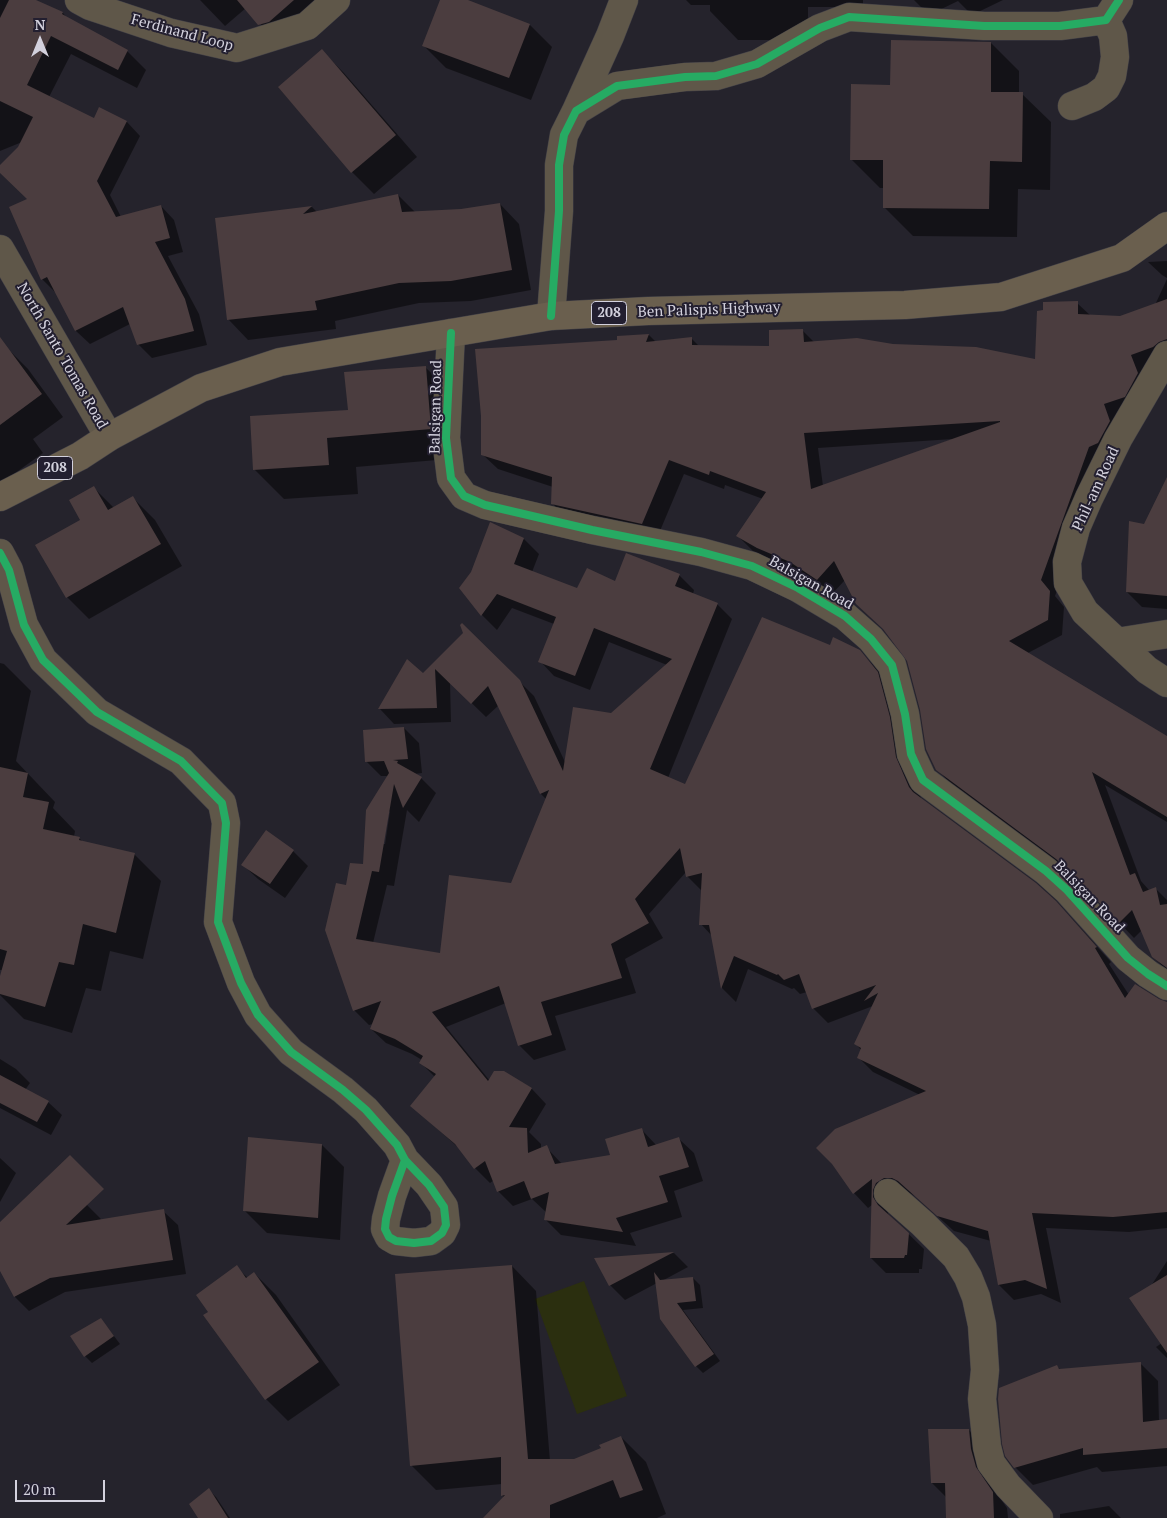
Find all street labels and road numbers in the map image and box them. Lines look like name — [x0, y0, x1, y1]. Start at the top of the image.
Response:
street label: Ferdinand Loop — [129, 11, 235, 55]
street label: North Santo Tomas Road — [13, 280, 111, 432]
street label: Ben Palispis Highway — [637, 299, 781, 321]
road number: 208 — [592, 302, 626, 324]
street label: Balsigan Road — [426, 360, 446, 454]
street label: Phil-am Road — [1069, 444, 1123, 534]
road number: 208 — [38, 456, 72, 479]
street label: Balsigan Road — [766, 552, 856, 614]
street label: Balsigan Road — [1050, 857, 1128, 937]

